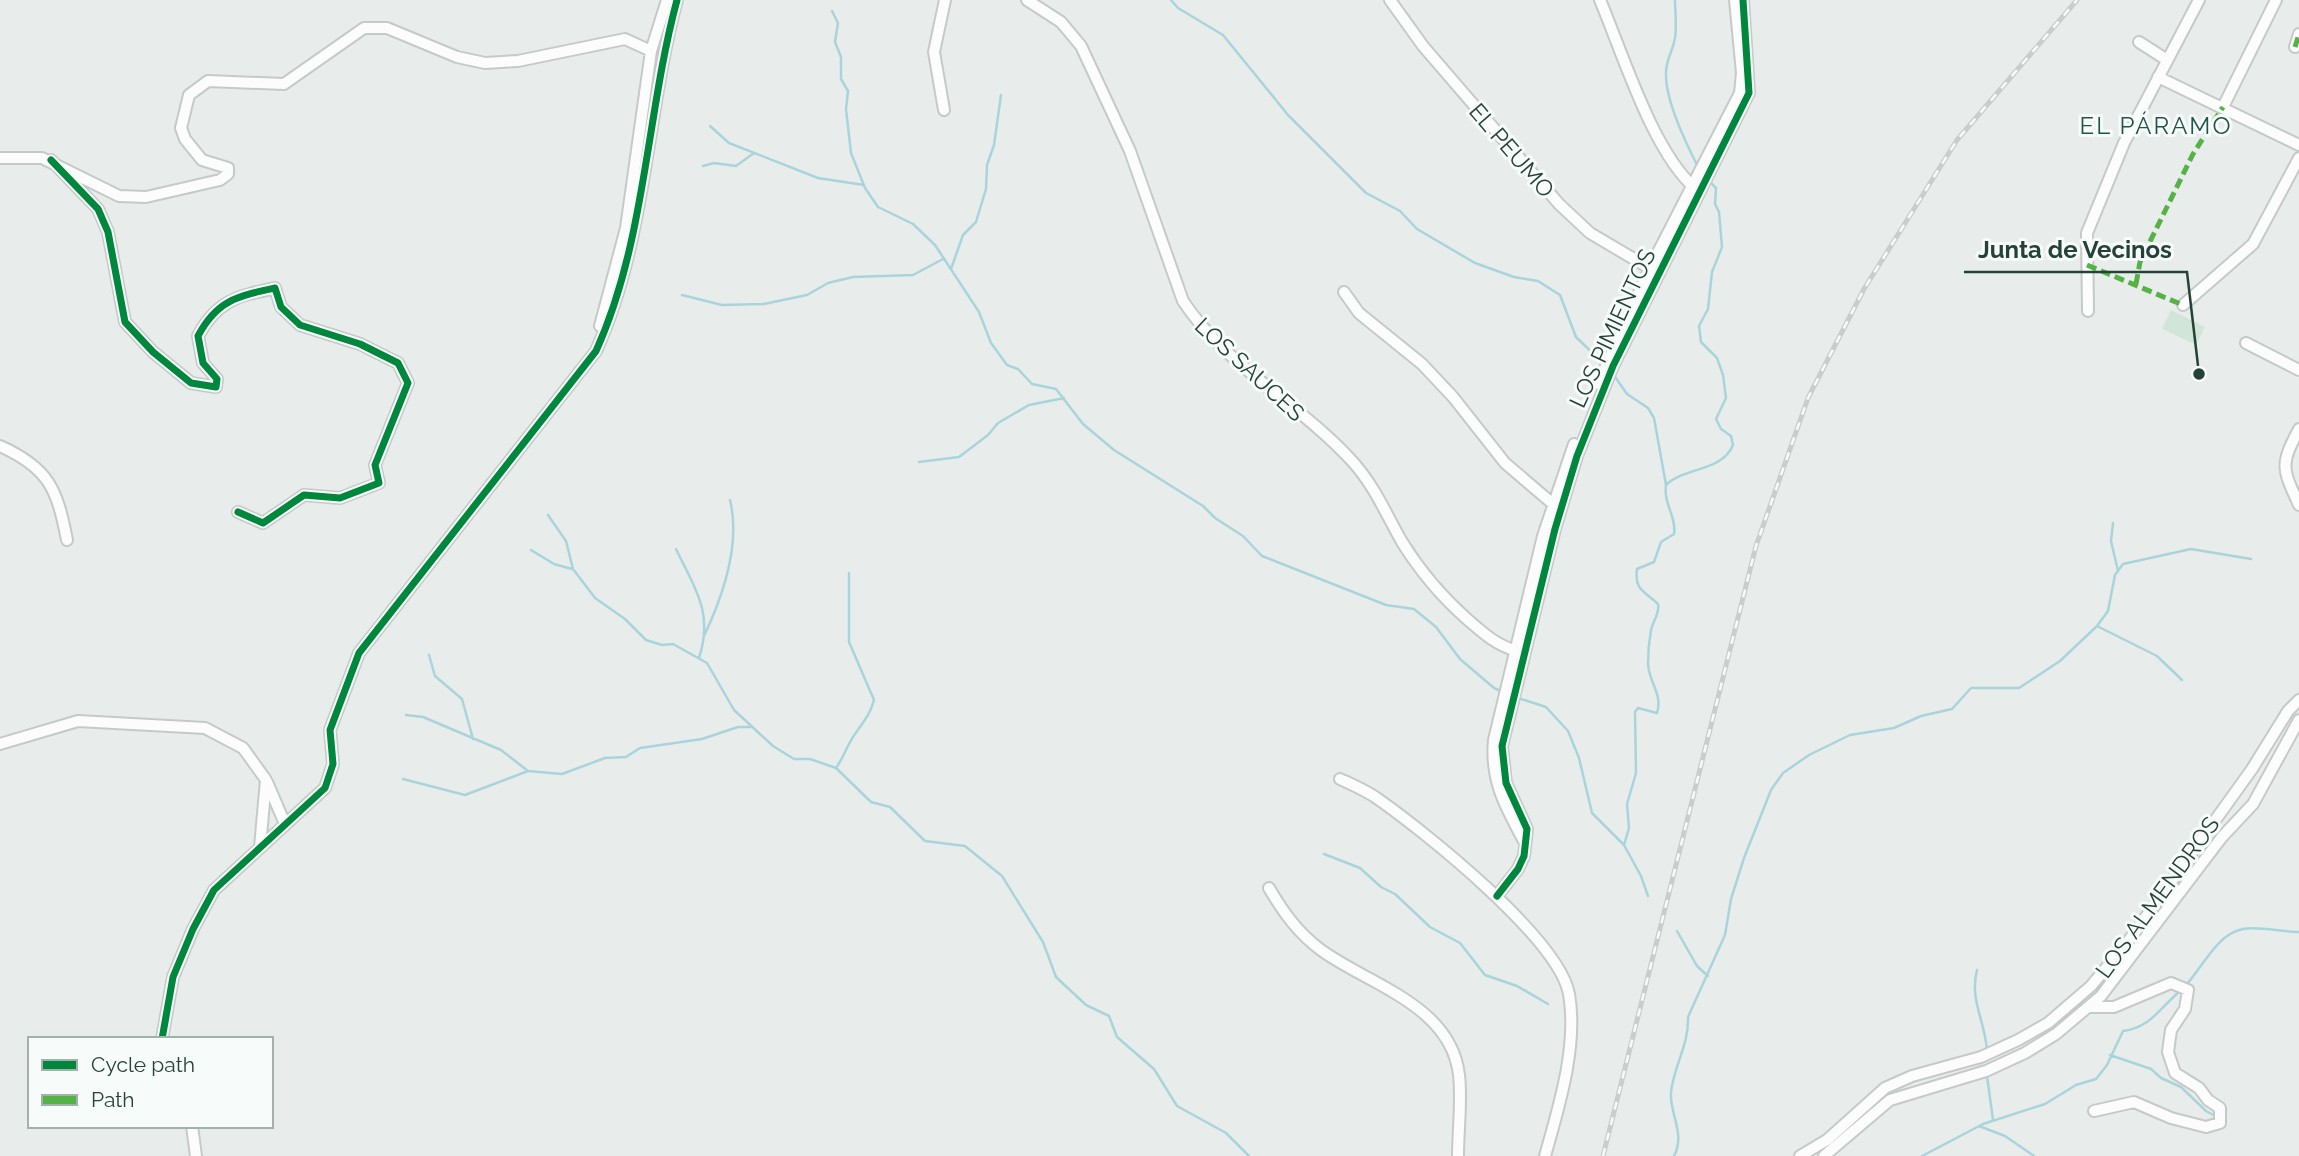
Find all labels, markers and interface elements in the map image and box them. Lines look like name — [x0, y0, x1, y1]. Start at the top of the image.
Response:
street label: EL PEUMO — [1464, 97, 1560, 203]
district label: EL PÁRAMO — [2080, 111, 2232, 140]
callout: Junta de Vecinos — [1964, 227, 2187, 272]
text: Junta de Vecinos — [1978, 235, 2172, 264]
street label: LOS PIMIENTOS — [1563, 244, 1661, 412]
street label: LOS SAUCES — [1190, 312, 1310, 426]
street label: LOS ALMENDROS — [2089, 811, 2225, 983]
legend — [28, 1037, 273, 1128]
text: Cycle path — [91, 1052, 195, 1077]
text: Path — [91, 1087, 135, 1112]

